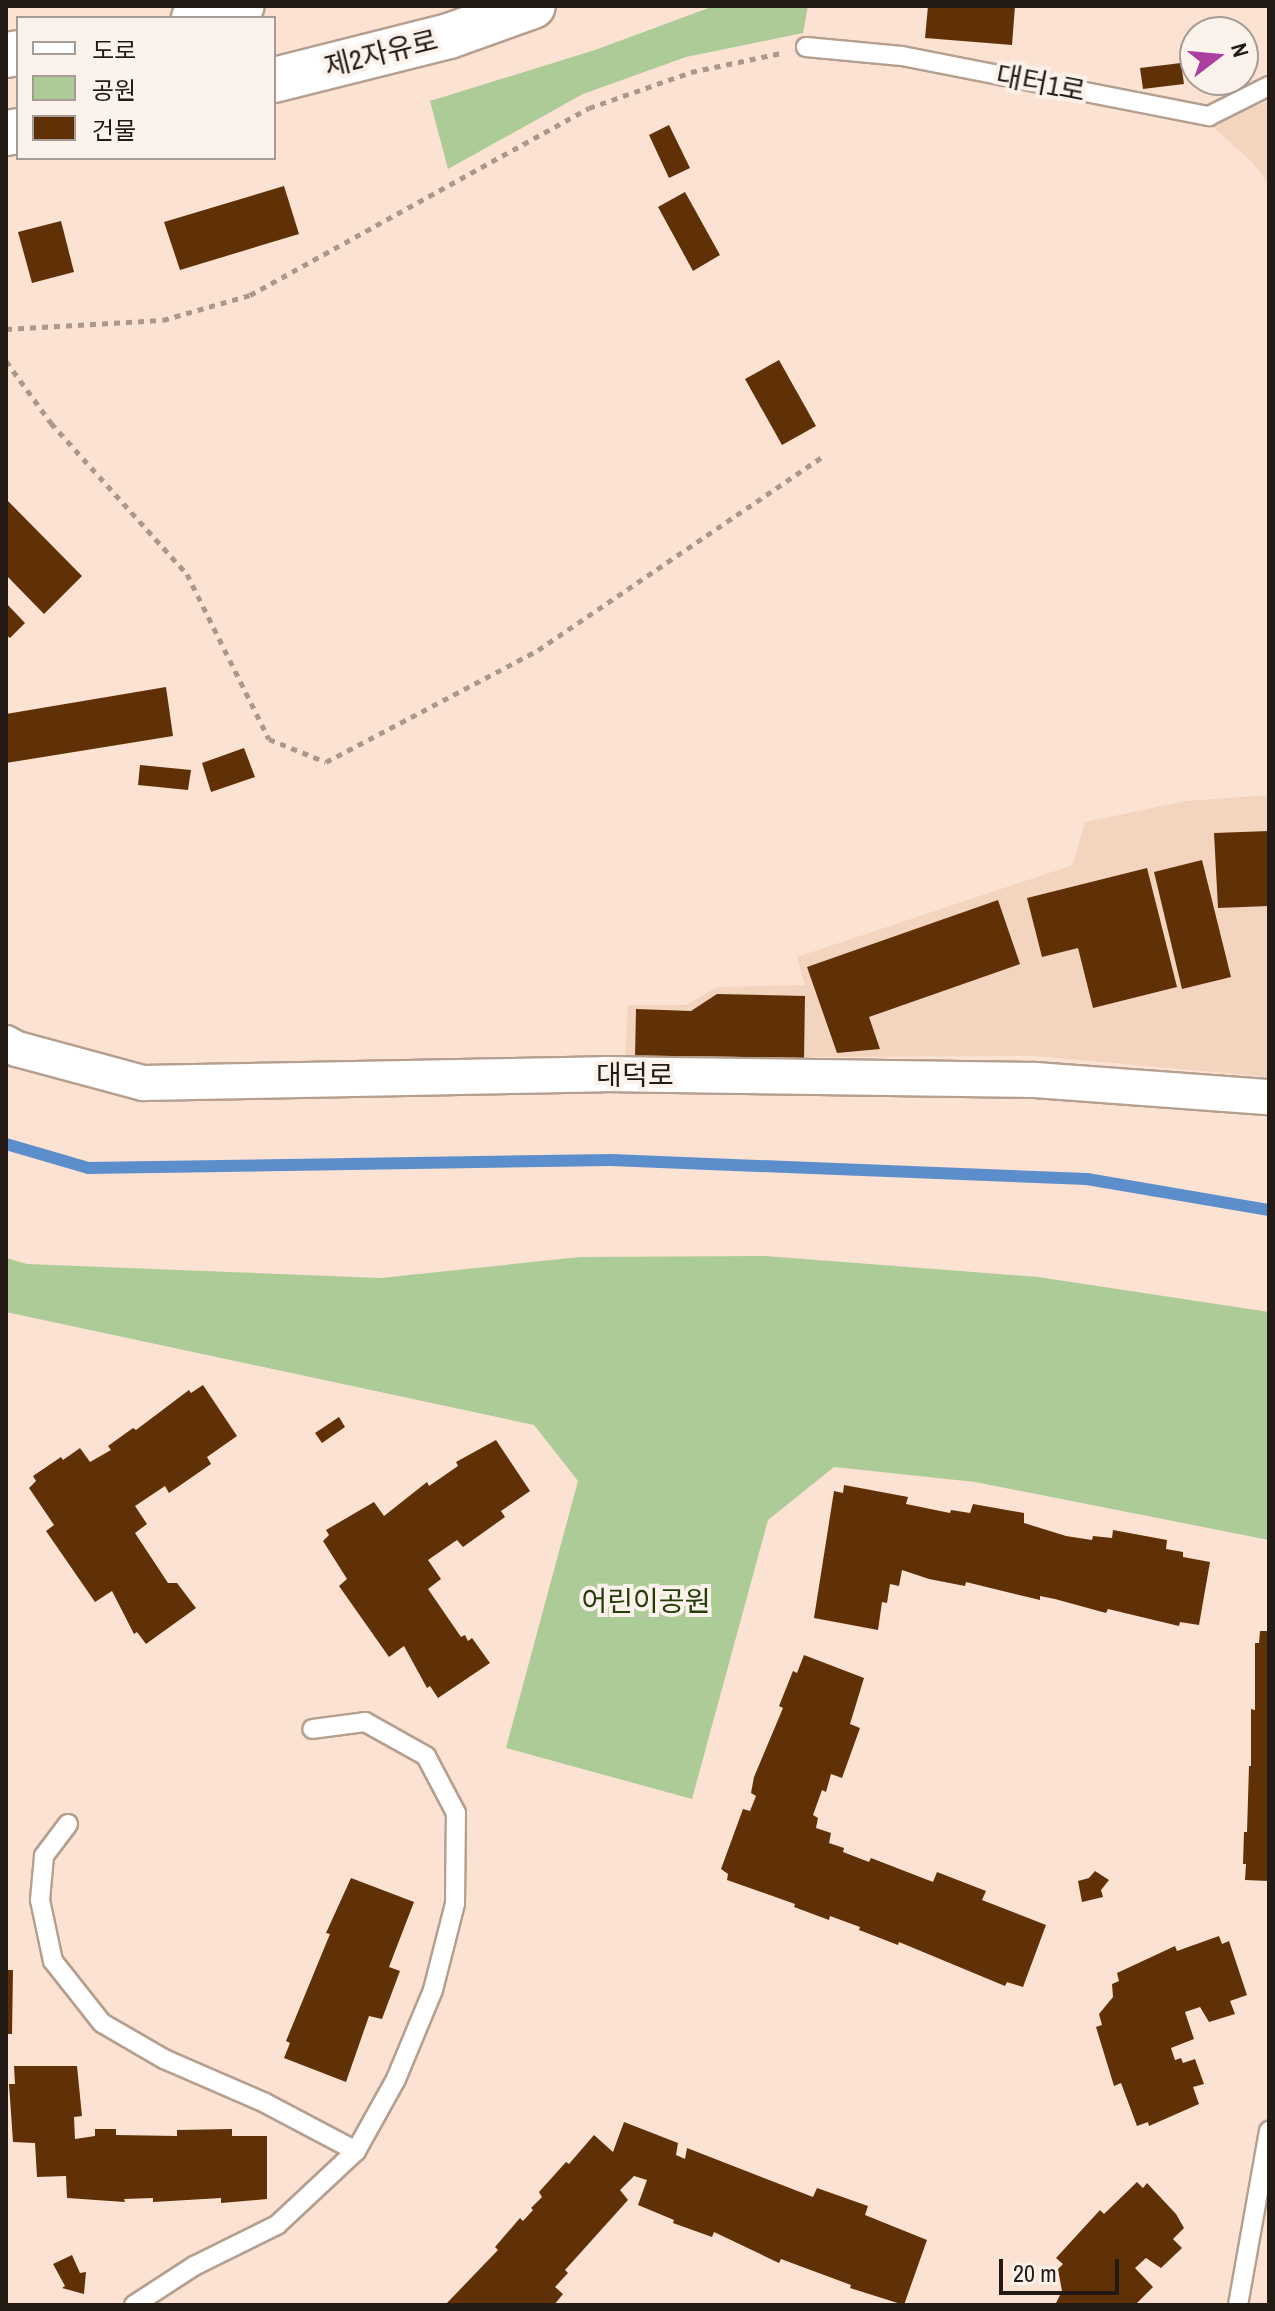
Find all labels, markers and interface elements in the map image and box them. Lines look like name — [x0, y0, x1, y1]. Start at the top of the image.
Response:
legend — [16, 16, 276, 160]
north arrow — [1179, 16, 1259, 96]
street label: 제2자유로 — [321, 23, 441, 83]
text: 도로 — [92, 34, 136, 66]
text: N — [1224, 40, 1256, 60]
street label: 대터1로 — [994, 58, 1088, 108]
text: 공원 — [92, 74, 136, 106]
text: 건물 — [92, 114, 136, 146]
street label: 대덕로 — [596, 1058, 674, 1092]
park label: 어린이공원 — [582, 1584, 710, 1618]
scale bar — [1003, 2243, 1123, 2293]
text: 20 m — [1013, 2257, 1057, 2289]

